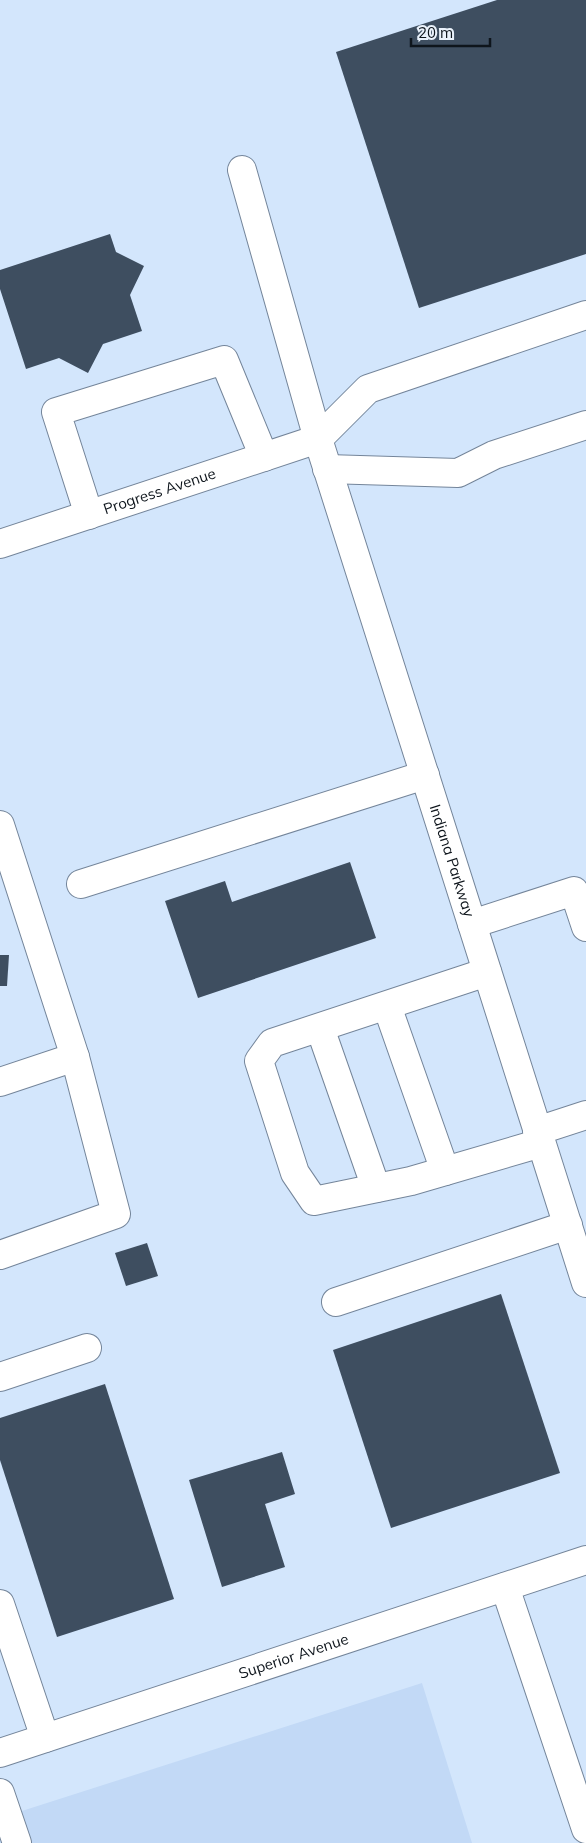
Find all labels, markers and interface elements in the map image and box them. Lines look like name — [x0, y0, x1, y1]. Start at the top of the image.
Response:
scale bar — [411, 15, 490, 47]
text: 20 m — [418, 23, 453, 42]
street label: Progress Avenue — [101, 463, 218, 518]
street label: Indiana Parkway — [426, 802, 479, 919]
street label: Superior Avenue — [236, 1629, 351, 1683]

